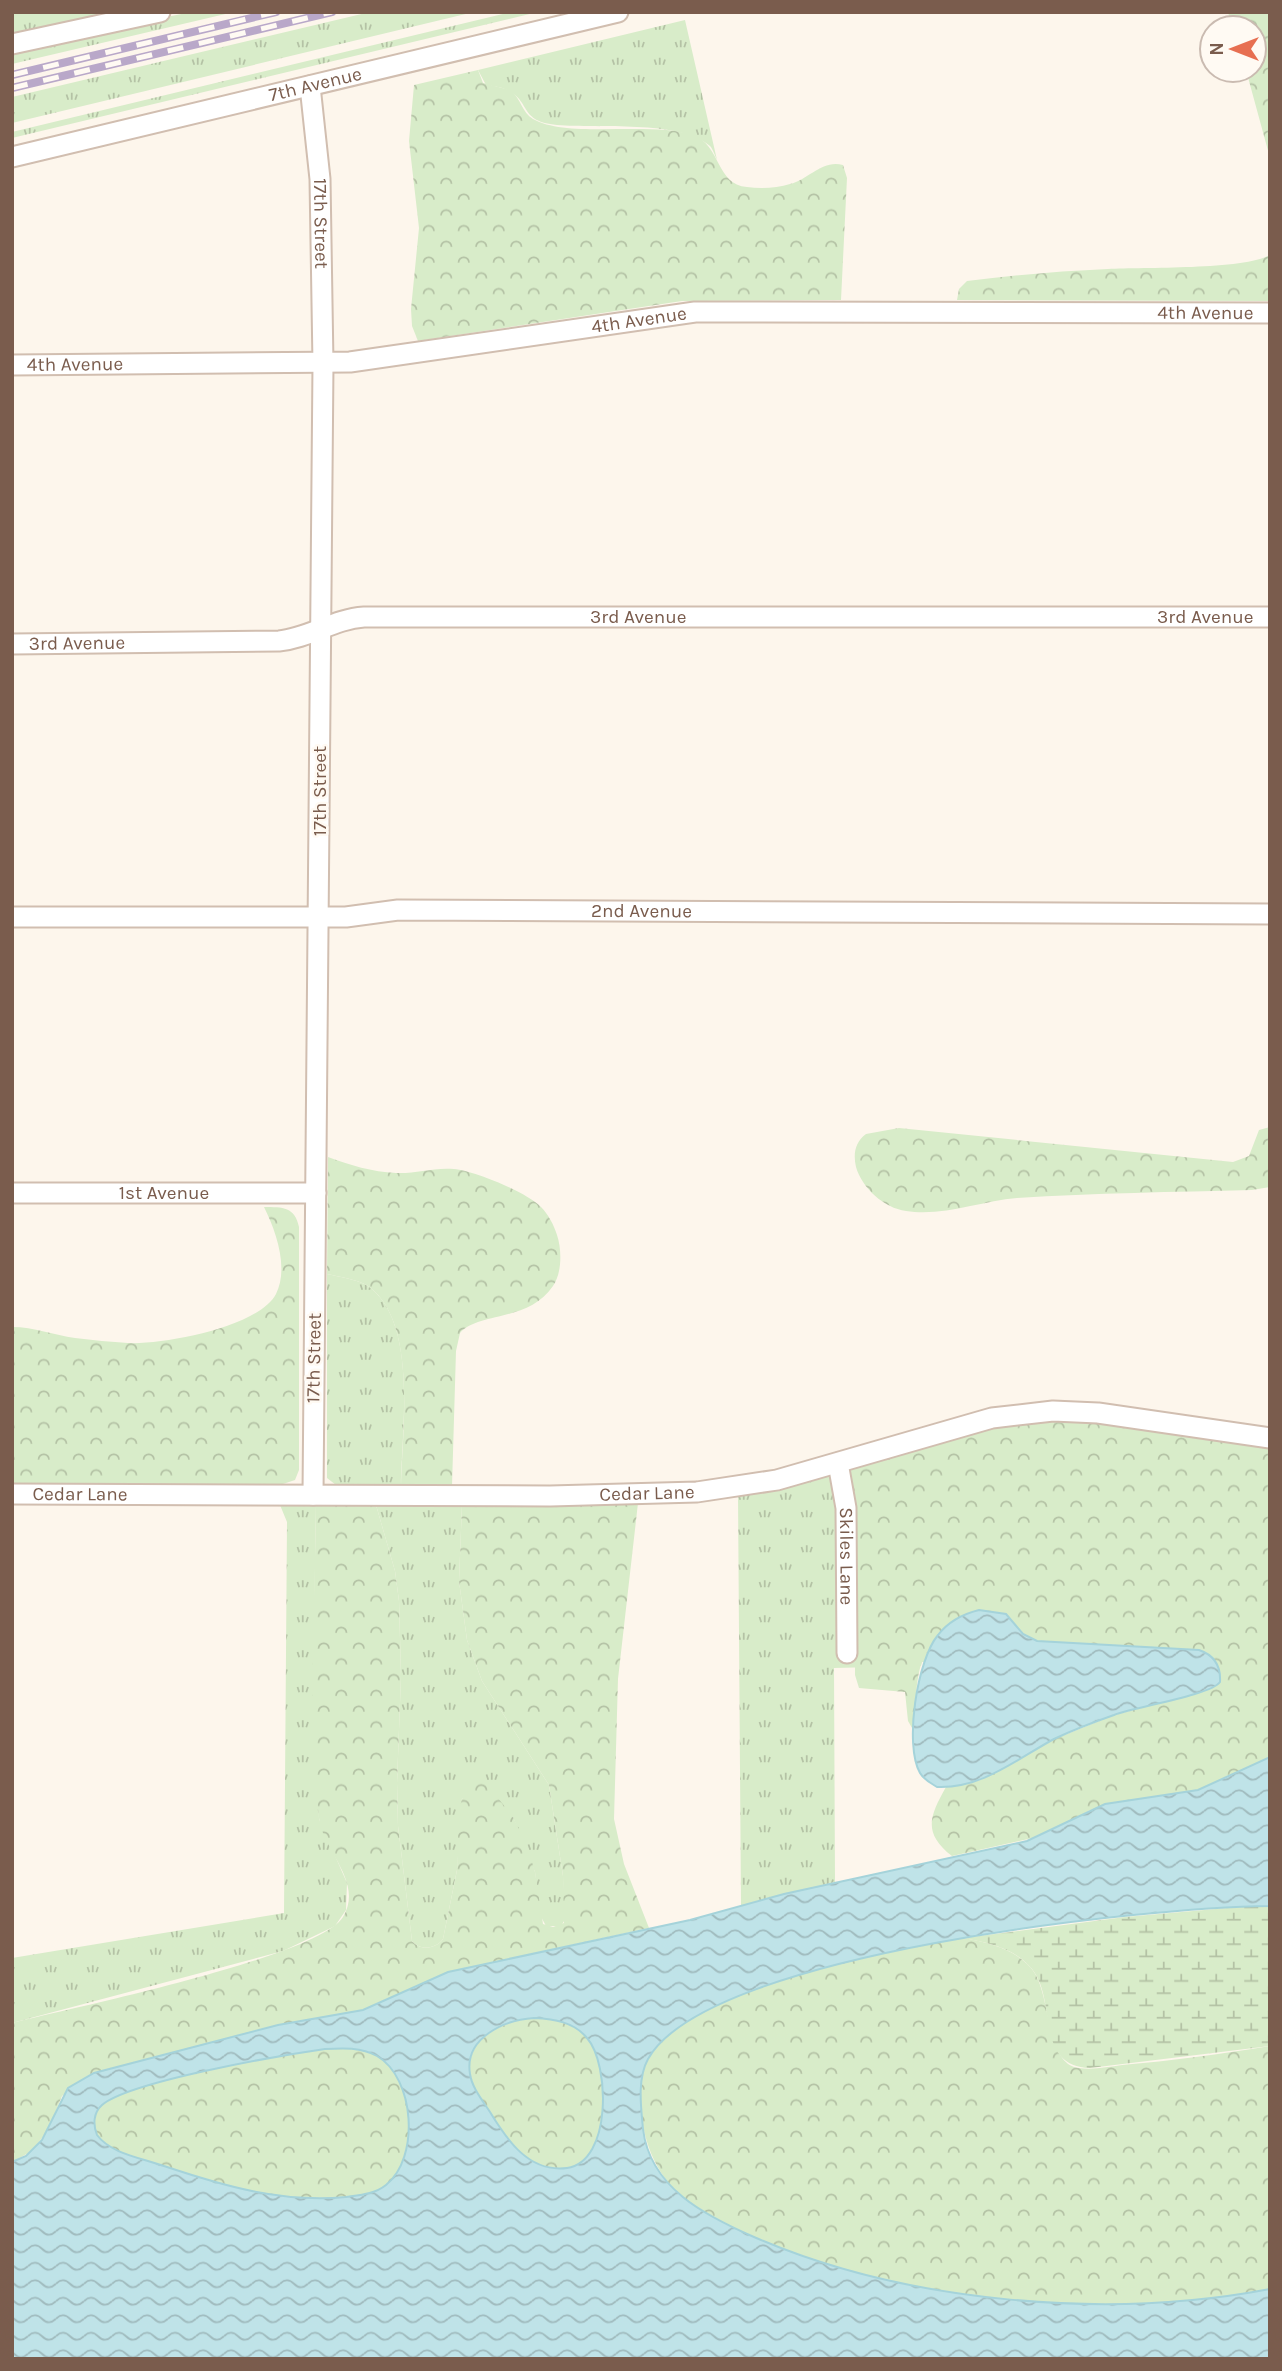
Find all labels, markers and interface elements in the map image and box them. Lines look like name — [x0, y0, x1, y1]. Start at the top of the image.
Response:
north arrow — [1198, 14, 1268, 84]
text: N — [1206, 42, 1228, 56]
street label: 7th Avenue — [267, 63, 364, 106]
street label: 17th Street — [309, 178, 332, 269]
street label: 4th Avenue — [590, 302, 688, 338]
street label: 4th Avenue — [1157, 302, 1254, 324]
street label: 4th Avenue — [27, 353, 123, 376]
street label: 3rd Avenue — [590, 606, 687, 628]
street label: 3rd Avenue — [1157, 606, 1254, 628]
street label: 3rd Avenue — [29, 632, 125, 655]
street label: 17th Street — [309, 746, 331, 836]
street label: 2nd Avenue — [591, 900, 692, 922]
street label: 1st Avenue — [119, 1182, 209, 1204]
street label: 17th Street — [302, 1313, 326, 1403]
street label: Cedar Lane — [599, 1481, 695, 1506]
street label: Cedar Lane — [32, 1483, 128, 1505]
street label: Skiles Lane — [835, 1507, 858, 1605]

